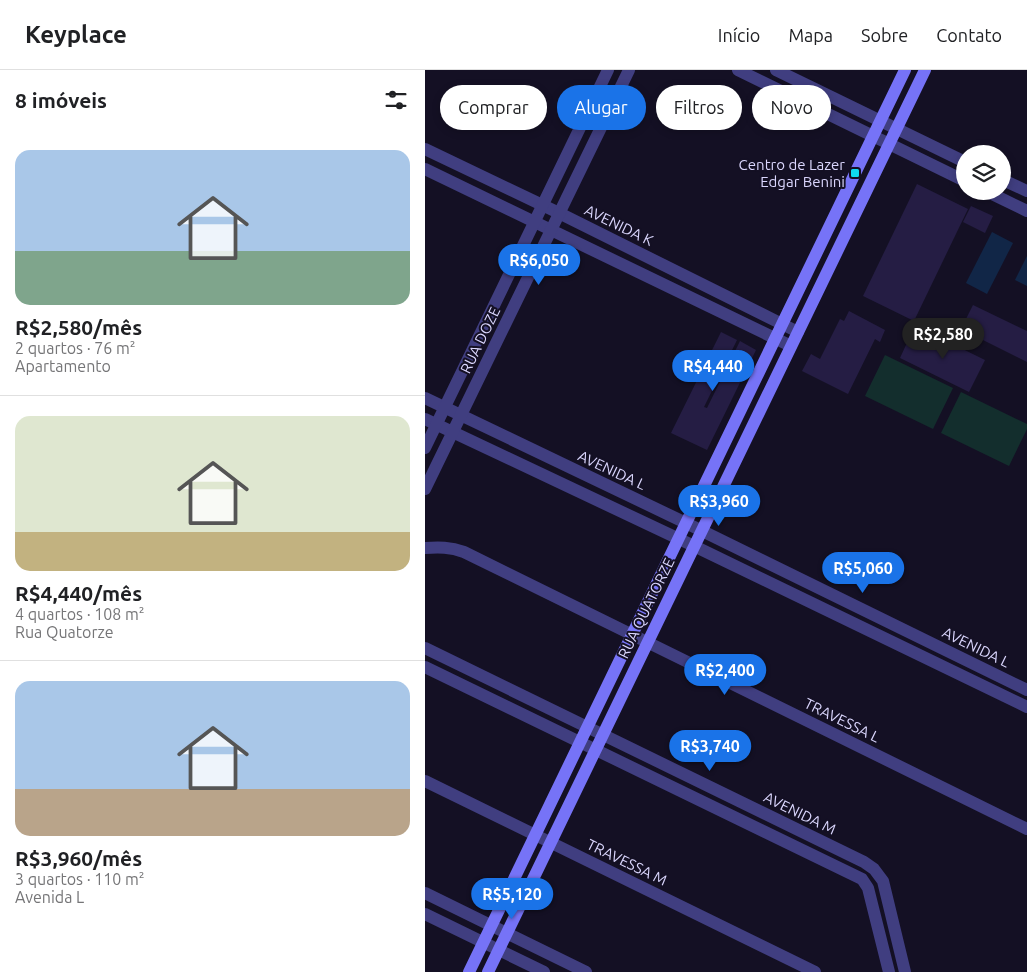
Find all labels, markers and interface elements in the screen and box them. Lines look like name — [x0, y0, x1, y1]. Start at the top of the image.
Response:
text: Keyplace — [25, 21, 127, 48]
text: Início — [718, 25, 760, 45]
text: Mapa — [788, 25, 833, 45]
text: Sobre — [861, 25, 908, 45]
text: Contato — [936, 25, 1002, 45]
chip: Comprar — [440, 85, 547, 130]
chip: Alugar — [557, 85, 646, 130]
chip: Filtros — [656, 85, 742, 130]
chip: Novo — [752, 85, 831, 130]
icon: filters — [382, 86, 410, 114]
text: 8 imóveis — [15, 88, 107, 112]
map controls — [956, 145, 1011, 200]
button: layers — [956, 145, 1011, 200]
place label: Centro de Lazer Edgar Benini — [739, 156, 845, 190]
marker: Centro de Lazer Edgar Benini — [849, 167, 861, 179]
icon: home — [168, 183, 258, 273]
street label: AVENIDA K — [582, 201, 656, 249]
pin: R$6,050 — [493, 244, 585, 286]
text: R$6,050 — [509, 251, 569, 269]
street label: RUA DOZE — [457, 304, 503, 376]
text: R$2,580/mês — [15, 315, 142, 339]
pin: R$2,580 — [897, 318, 989, 360]
text: R$2,580 — [913, 325, 973, 343]
text: 2 quartos · 76 m² — [15, 339, 136, 357]
pin: R$4,440 — [667, 350, 759, 392]
text: Apartamento — [15, 357, 111, 375]
text: R$4,440 — [683, 357, 743, 375]
street label: AVENIDA L — [575, 447, 649, 493]
icon: home — [168, 448, 258, 538]
pin: R$3,960 — [673, 484, 765, 527]
text: R$3,960 — [689, 492, 749, 510]
pin: R$5,060 — [817, 552, 909, 594]
street label: RUA QUATORZE — [614, 555, 678, 661]
text: R$5,060 — [833, 559, 893, 577]
text: R$4,440/mês — [15, 581, 142, 605]
text: 4 quartos · 108 m² — [15, 605, 145, 623]
text: Rua Quatorze — [15, 623, 114, 641]
street label: AVENIDA L — [940, 623, 1013, 671]
pin: R$2,400 — [679, 654, 771, 696]
text: R$2,400 — [695, 661, 755, 679]
street label: TRAVESSA L — [802, 694, 883, 746]
icon: home — [168, 713, 258, 803]
pin: R$3,740 — [664, 730, 756, 772]
text: R$3,740 — [680, 737, 740, 755]
street label: AVENIDA M — [761, 788, 839, 838]
street label: TRAVESSA M — [584, 835, 670, 889]
text: R$3,960/mês — [15, 846, 142, 870]
text: 3 quartos · 110 m² — [15, 870, 145, 888]
pin: R$5,120 — [466, 878, 558, 920]
text: R$5,120 — [482, 885, 542, 903]
text: Avenida L — [15, 888, 84, 906]

